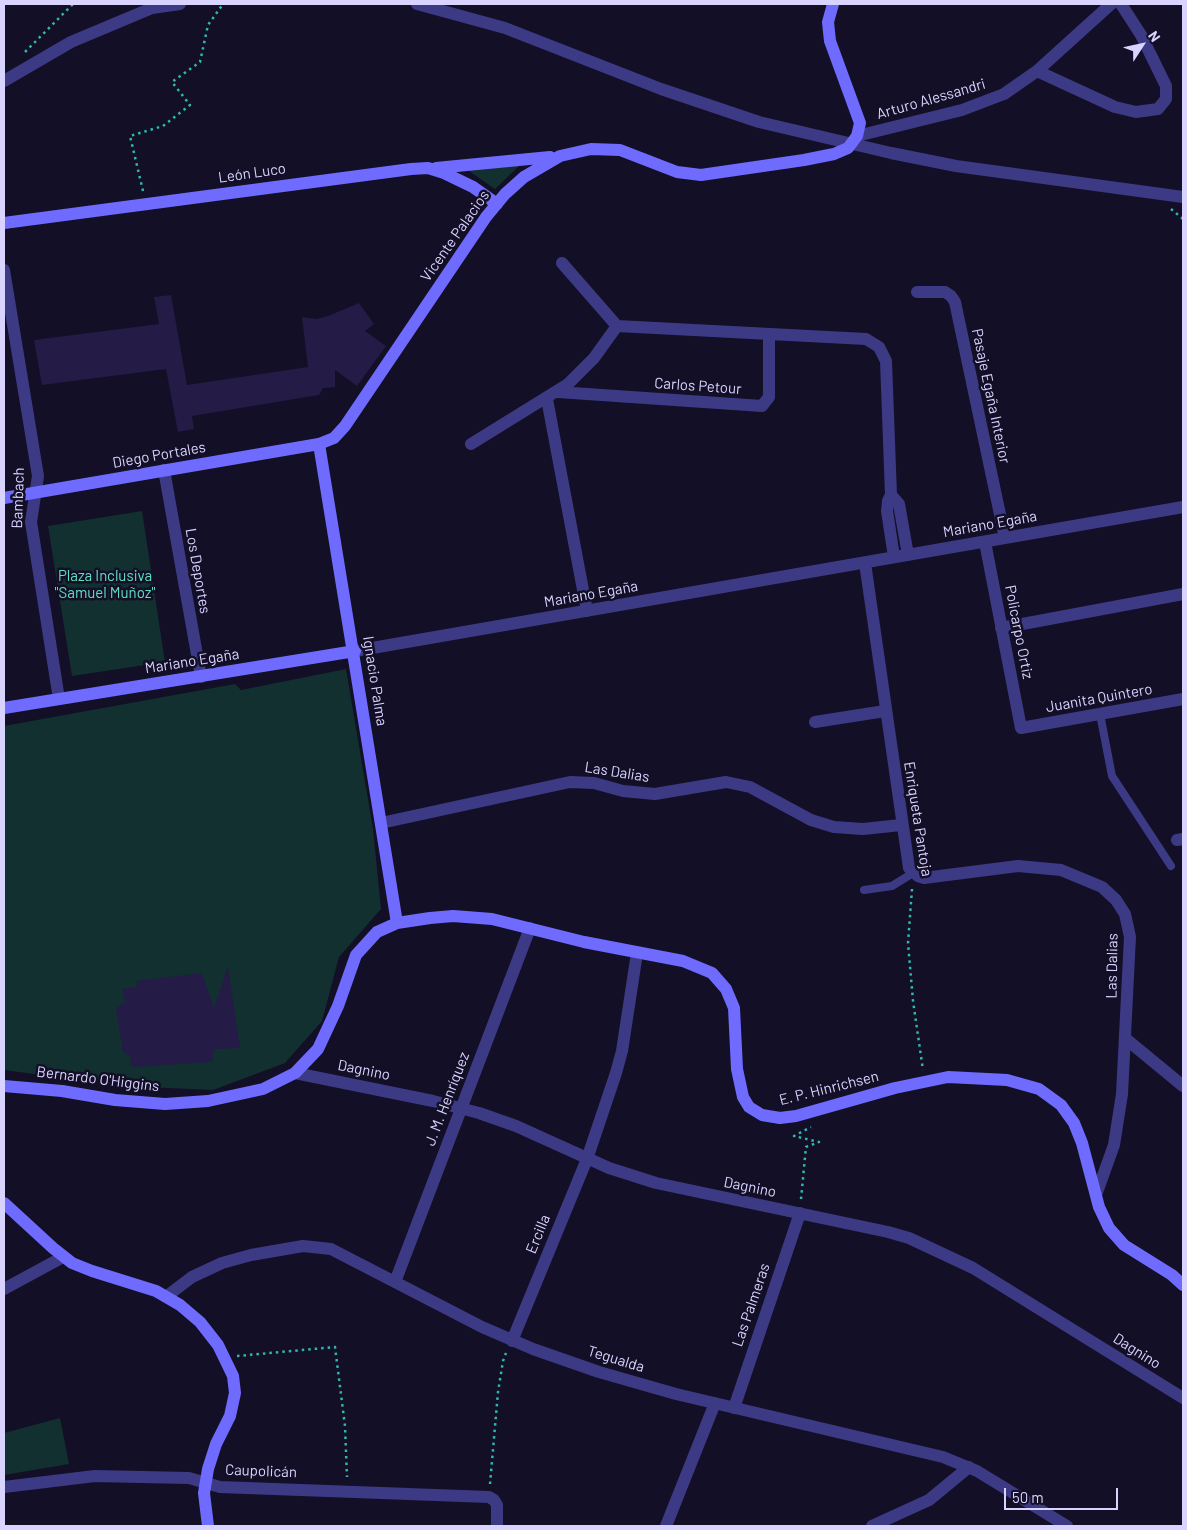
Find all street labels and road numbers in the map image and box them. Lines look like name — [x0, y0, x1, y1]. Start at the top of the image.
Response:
street label: Arturo Alessandri — [874, 75, 988, 123]
street label: León Luco — [217, 159, 287, 187]
street label: Vicente Palacios — [417, 187, 493, 285]
street label: Pasaje Egaña Interior — [968, 327, 1014, 465]
street label: Carlos Petour — [654, 374, 742, 398]
street label: Diego Portales — [111, 438, 207, 472]
street label: Bambach — [8, 467, 28, 529]
street label: Mariano Egaña — [942, 507, 1038, 541]
street label: Los Deportes — [182, 527, 214, 615]
street label: Mariano Egaña — [543, 577, 639, 611]
street label: Policarpo Ortiz — [1001, 584, 1037, 680]
street label: Ignacio Palma — [359, 635, 391, 727]
street label: Mariano Egaña — [144, 645, 240, 677]
street label: Juanita Quintero — [1044, 680, 1154, 716]
street label: Las Dalias — [583, 758, 651, 786]
street label: Enriqueta Pantoja — [900, 760, 936, 878]
street label: Las Dalias — [1102, 933, 1122, 999]
street label: J. M. Henríquez — [421, 1050, 473, 1148]
street label: Dagnino — [336, 1056, 392, 1084]
street label: Bernardo O'Higgins — [36, 1063, 160, 1095]
street label: E. P. Hinrichsen — [777, 1067, 881, 1109]
street label: Dagnino — [722, 1173, 778, 1201]
street label: Ercilla — [522, 1212, 554, 1256]
street label: Las Palmeras — [728, 1261, 774, 1349]
street label: Dagnino — [1110, 1329, 1164, 1373]
street label: Tegualda — [585, 1342, 647, 1376]
street label: Caupolicán — [225, 1461, 297, 1481]

